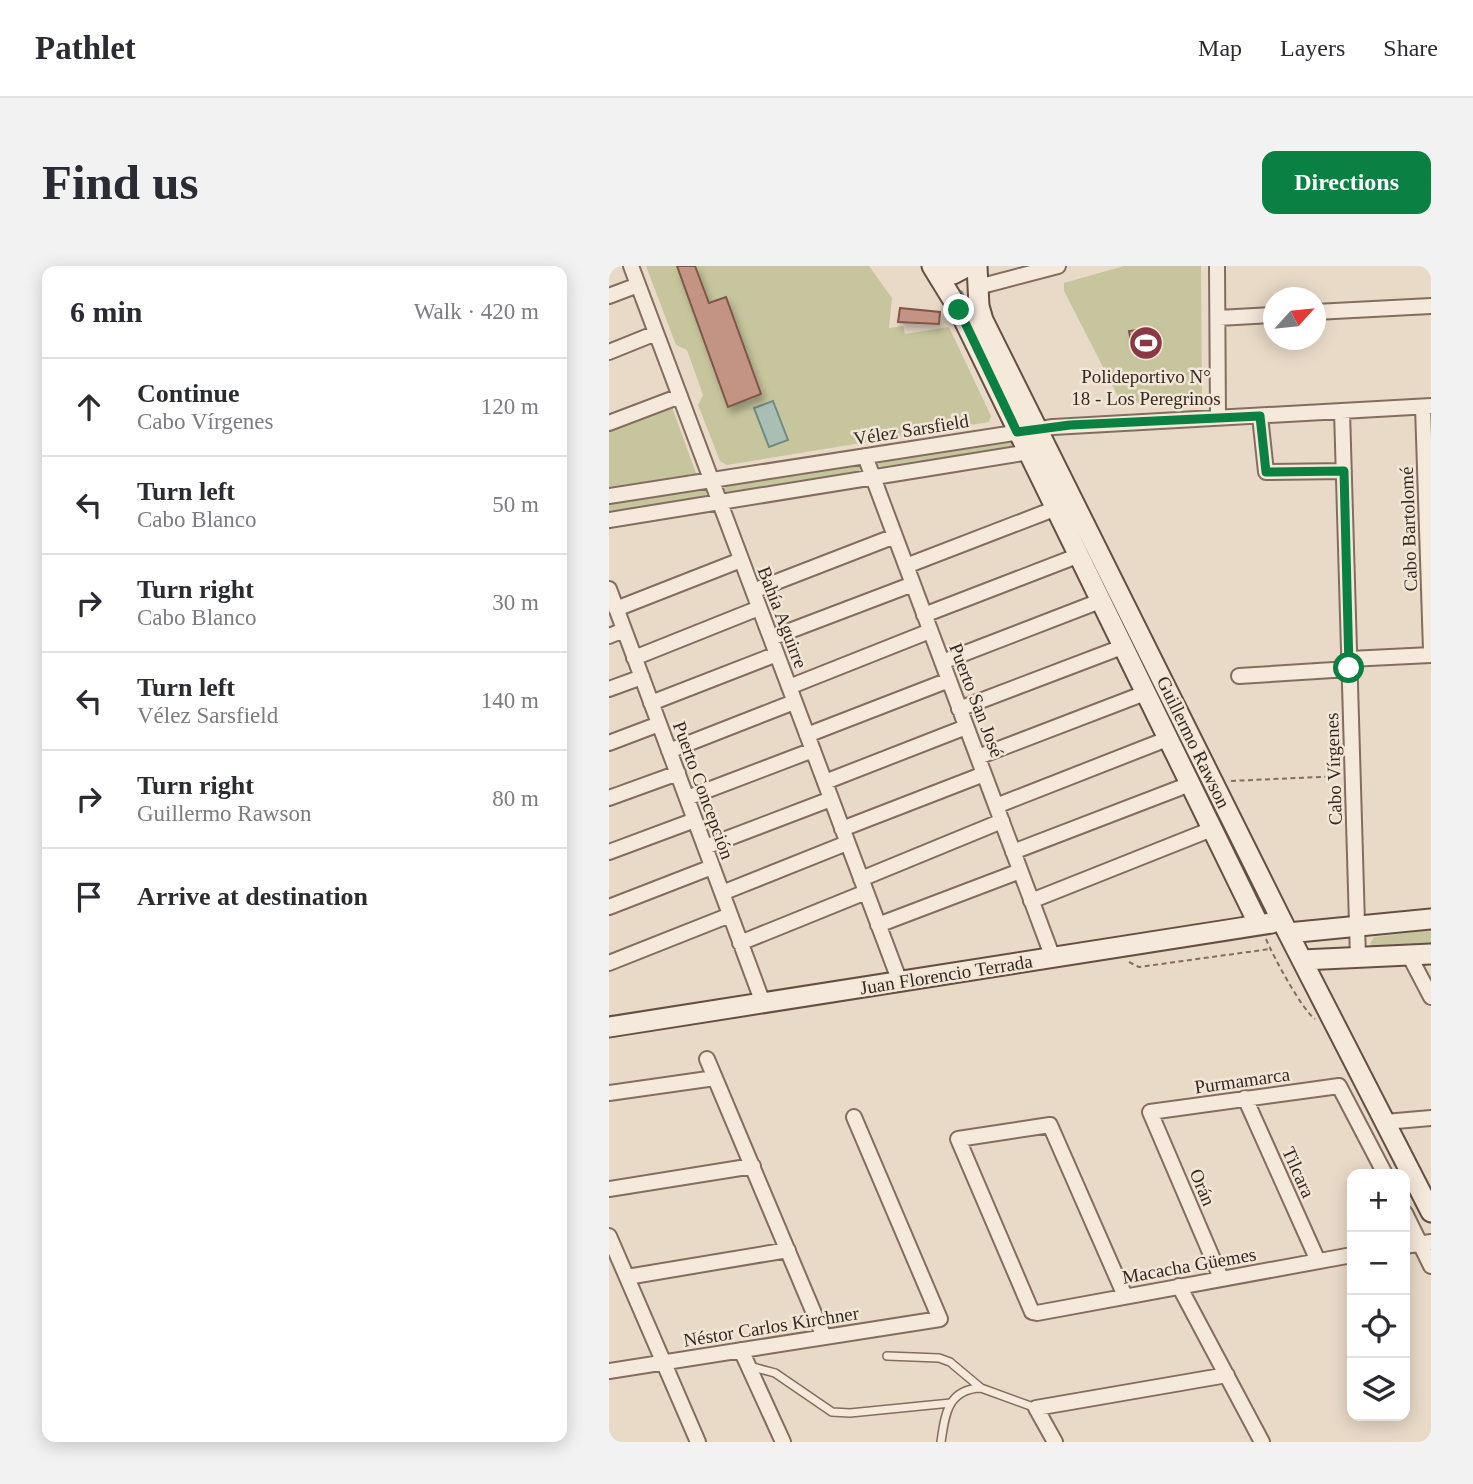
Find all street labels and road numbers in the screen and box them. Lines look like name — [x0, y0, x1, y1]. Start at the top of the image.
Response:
street label: Vélez Sarsfield — [852, 410, 971, 449]
street label: Cabo Bartolomé — [1396, 466, 1421, 592]
street label: Bahía Aguirre — [754, 563, 812, 671]
street label: Puerto San José — [945, 640, 1008, 760]
street label: Guillermo Rawson — [1153, 673, 1235, 812]
street label: Cabo Vírgenes — [1321, 712, 1346, 826]
street label: Puerto Concepción — [669, 718, 738, 862]
street label: Juan Florencio Terrada — [858, 950, 1034, 999]
street label: Purmamarca — [1193, 1063, 1292, 1098]
street label: Tilcara — [1278, 1144, 1319, 1201]
street label: Orán — [1185, 1166, 1220, 1209]
street label: Macacha Güemes — [1121, 1243, 1258, 1288]
street label: Néstor Carlos Kirchner — [682, 1302, 861, 1351]

